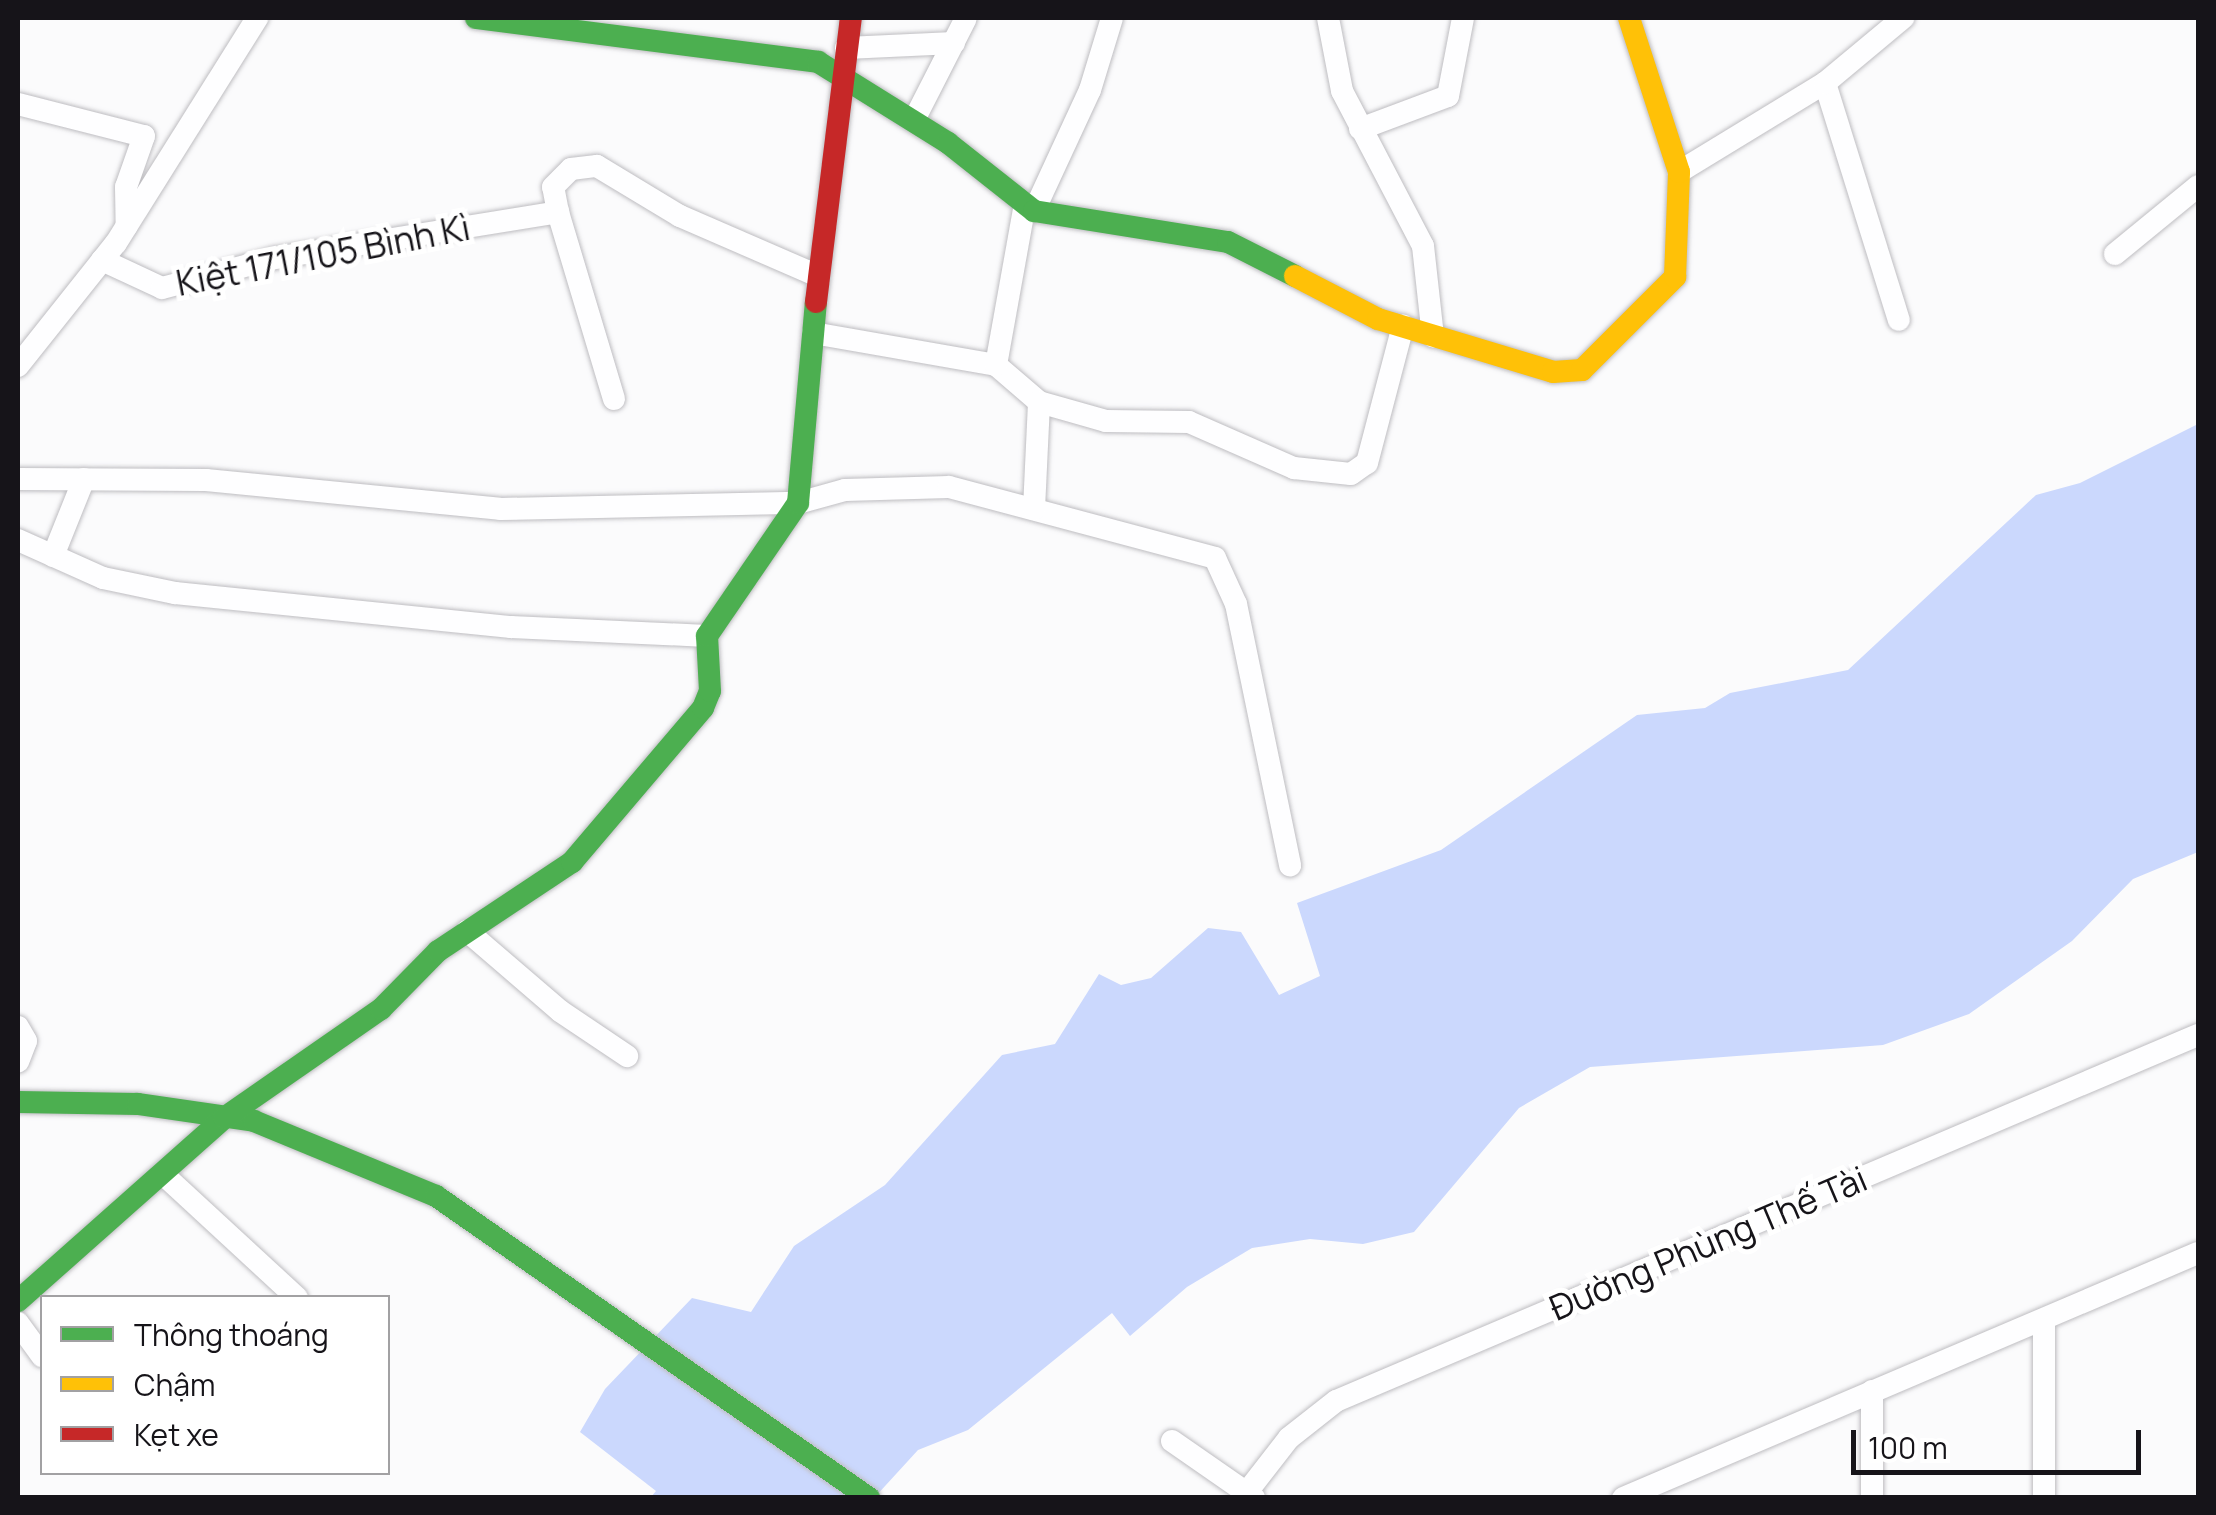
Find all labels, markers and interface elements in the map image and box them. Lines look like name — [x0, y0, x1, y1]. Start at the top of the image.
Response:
street label: Kiệt 171/105 Bình Kì — [173, 206, 473, 304]
street label: Đường Phùng Thế Tài — [1543, 1157, 1873, 1329]
legend — [40, 1295, 390, 1475]
text: Thông thoáng — [134, 1314, 329, 1355]
text: Chậm — [134, 1364, 215, 1405]
scale bar — [1856, 1410, 2146, 1472]
text: Kẹt xe — [134, 1414, 219, 1455]
text: 100 m — [1868, 1427, 1948, 1468]

